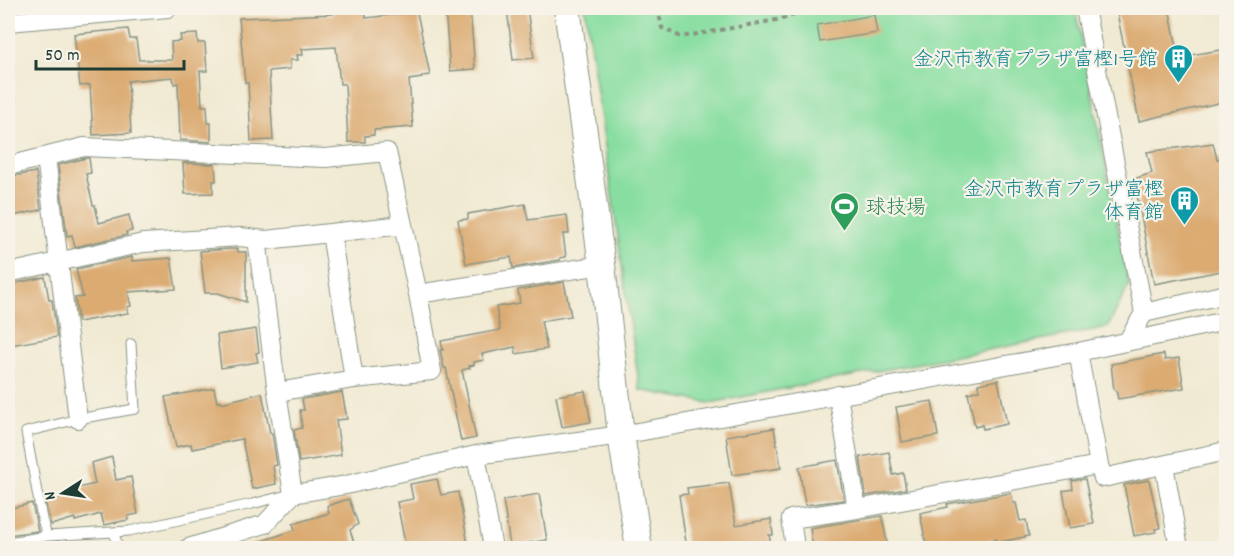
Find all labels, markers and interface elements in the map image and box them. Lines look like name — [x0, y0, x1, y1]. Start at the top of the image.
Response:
scale bar — [36, 33, 184, 71]
building icon: 金沢市教育プラザ富樫1号館 — [1163, 42, 1195, 84]
text: 50 m — [45, 44, 80, 69]
place label: 金沢市教育プラザ富樫1号館 — [914, 47, 1158, 75]
place label: 金沢市教育プラザ富樫 体育館 — [964, 177, 1164, 228]
building icon: 金沢市教育プラザ富樫 体育館 — [1169, 184, 1201, 226]
sports icon: 球技場 — [829, 190, 861, 232]
place label: 球技場 — [866, 195, 926, 223]
north arrow — [33, 463, 93, 523]
text: N — [39, 489, 63, 502]

